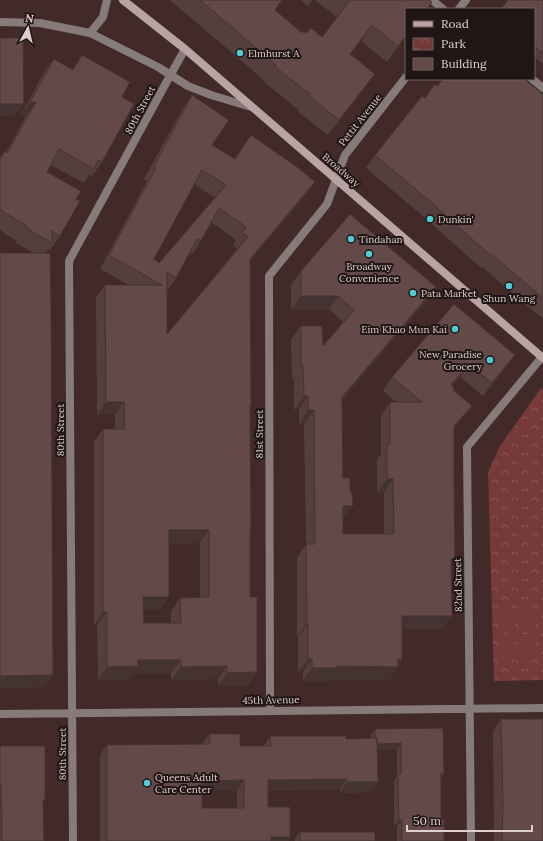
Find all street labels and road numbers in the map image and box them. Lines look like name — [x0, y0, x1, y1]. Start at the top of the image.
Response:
street label: 80th Street — [122, 84, 158, 136]
street label: Pettit Avenue — [336, 91, 385, 149]
street label: Broadway — [320, 150, 363, 190]
street label: 80th Street — [54, 404, 67, 456]
street label: 81st Street — [253, 410, 266, 458]
street label: 82nd Street — [451, 558, 465, 612]
street label: 45th Avenue — [242, 693, 300, 707]
street label: 80th Street — [56, 728, 69, 780]

